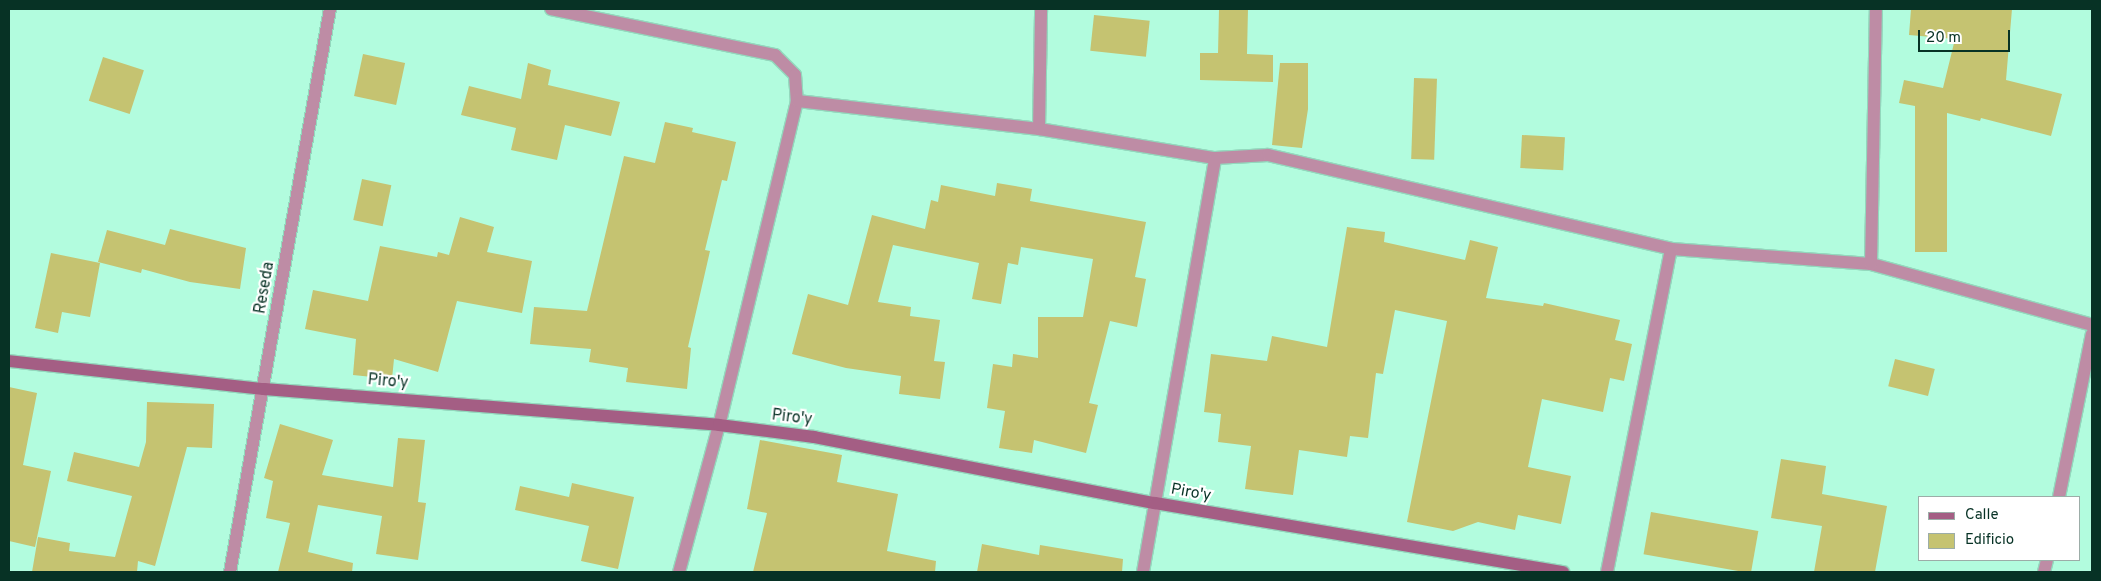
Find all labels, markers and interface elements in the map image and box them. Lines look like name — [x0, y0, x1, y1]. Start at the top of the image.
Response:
scale bar — [1921, 20, 2014, 52]
text: 20 m — [1926, 29, 1961, 48]
street label: Reseda — [251, 261, 279, 315]
street label: Piro'y — [367, 371, 409, 393]
street label: Piro'y — [771, 406, 813, 430]
street label: Piro'y — [1169, 480, 1213, 506]
legend — [1918, 496, 2081, 561]
text: Calle — [1965, 506, 1999, 525]
text: Edificio — [1965, 531, 2014, 550]

